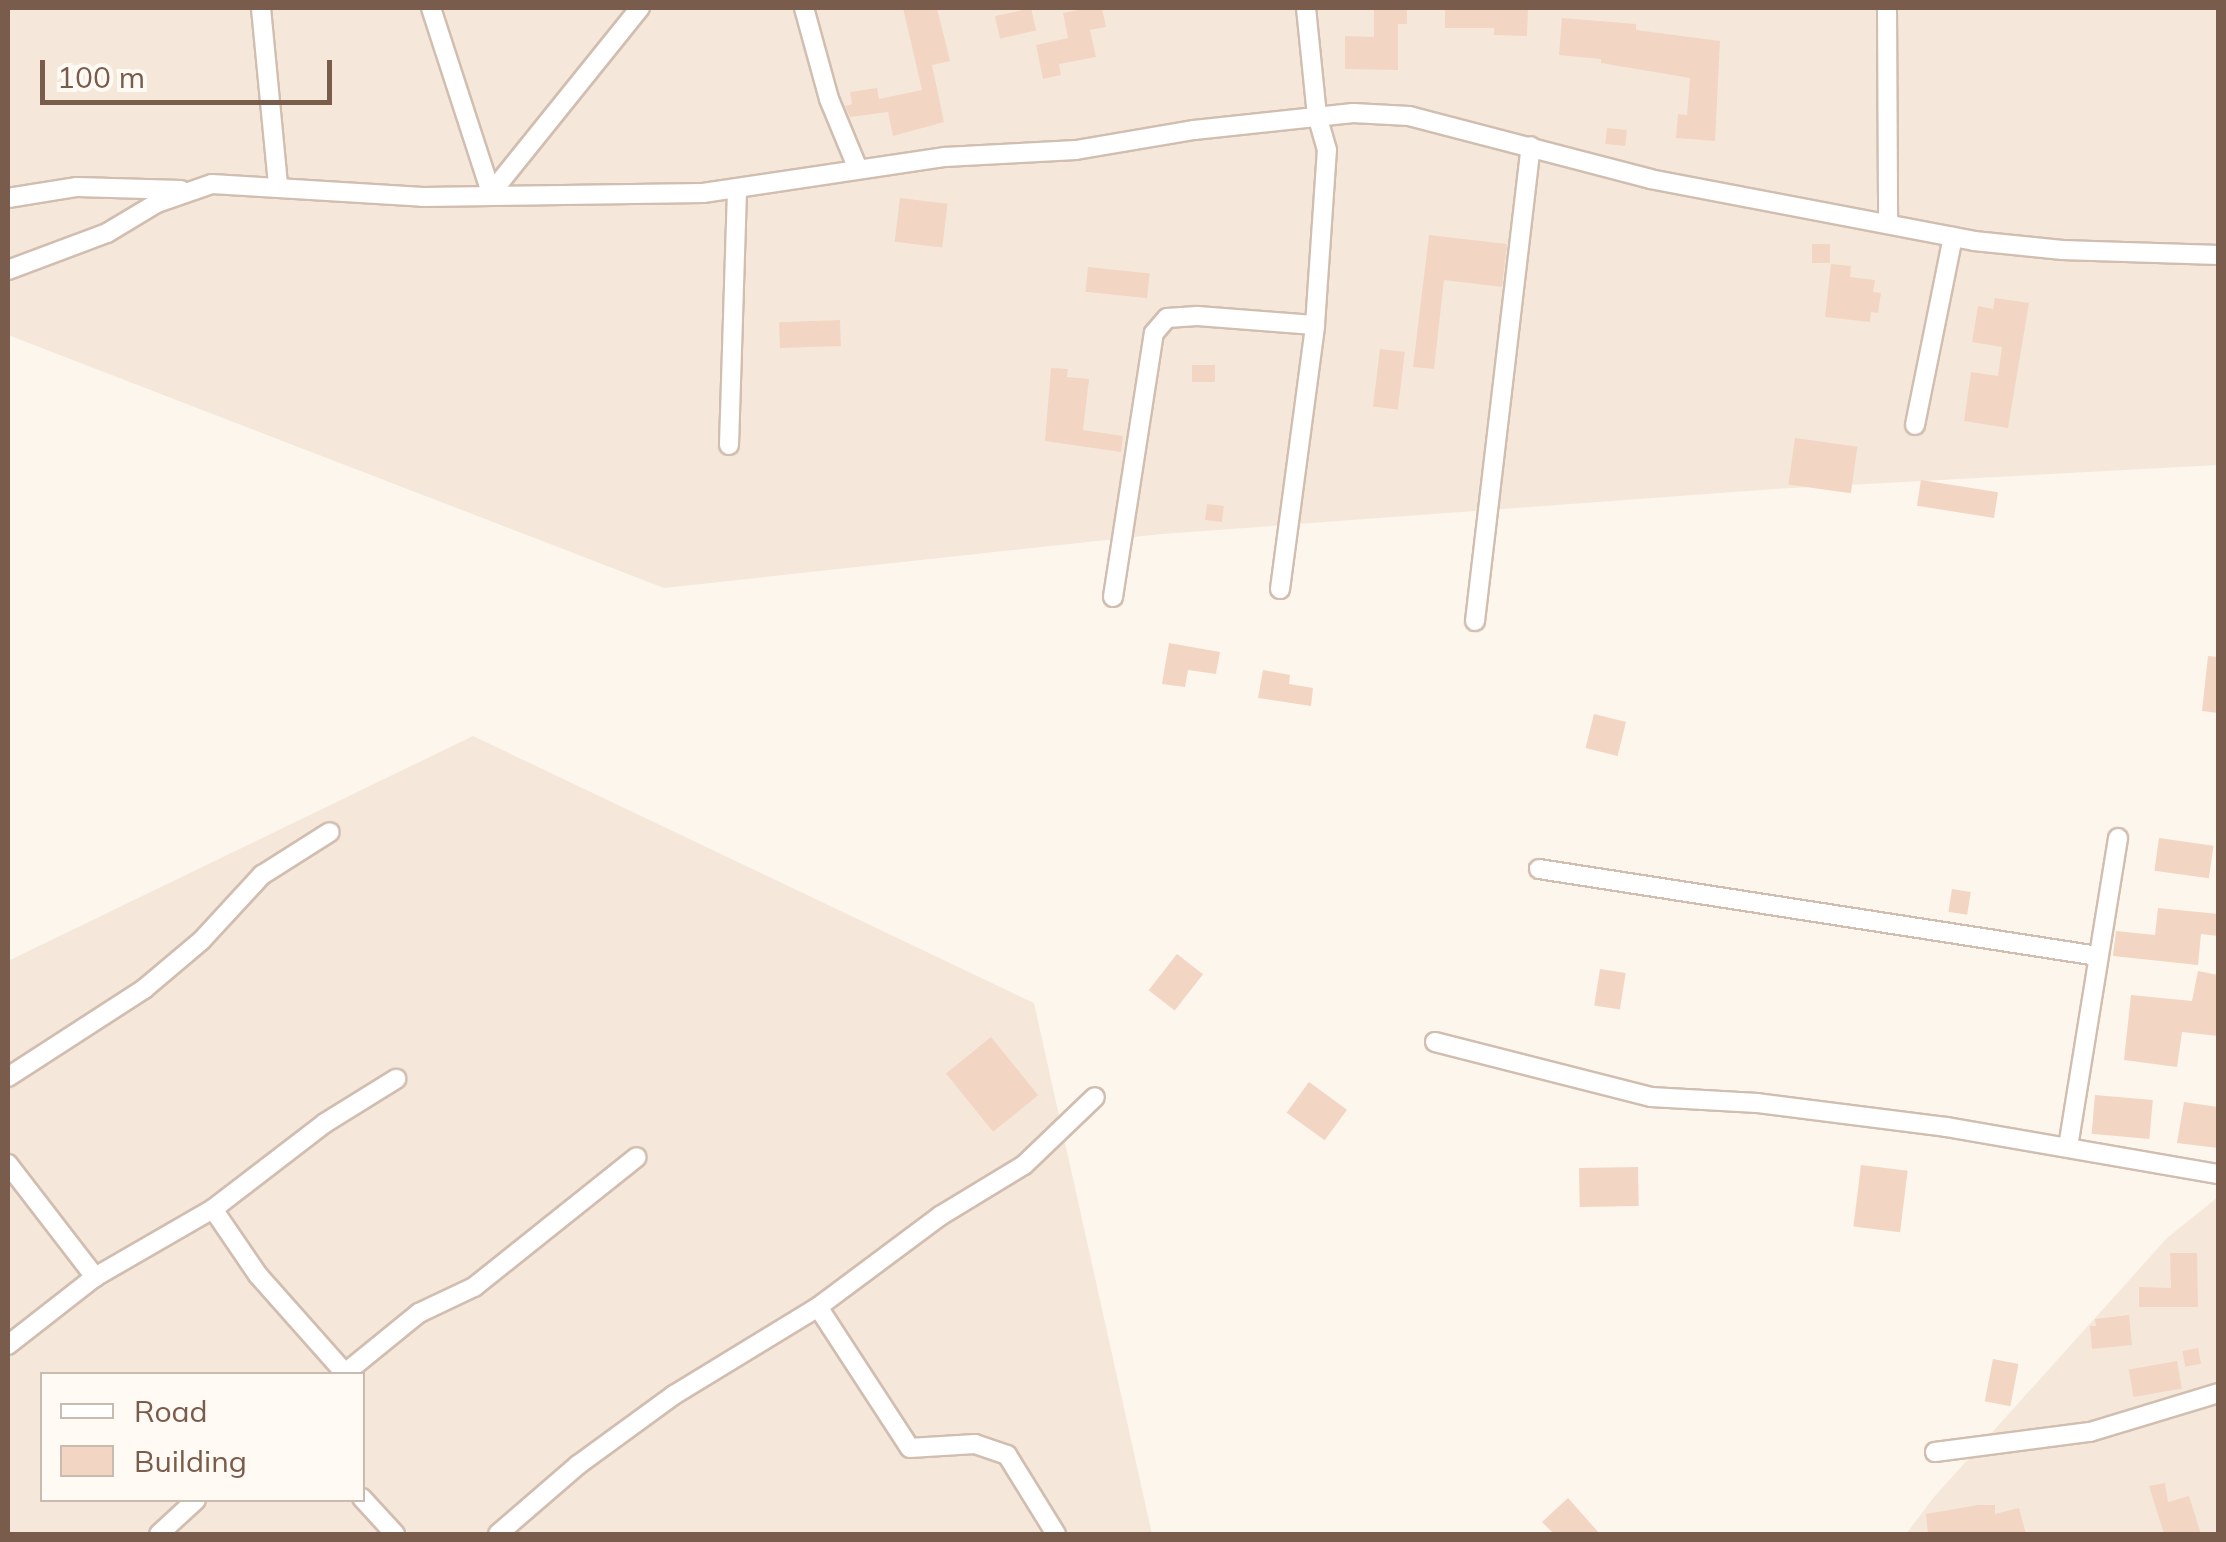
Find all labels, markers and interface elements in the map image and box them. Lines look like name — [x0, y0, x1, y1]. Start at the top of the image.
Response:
scale bar — [45, 40, 338, 102]
text: 100 m — [57, 58, 145, 96]
legend — [40, 1372, 365, 1502]
text: Road — [134, 1392, 208, 1430]
text: Building — [134, 1442, 247, 1480]

